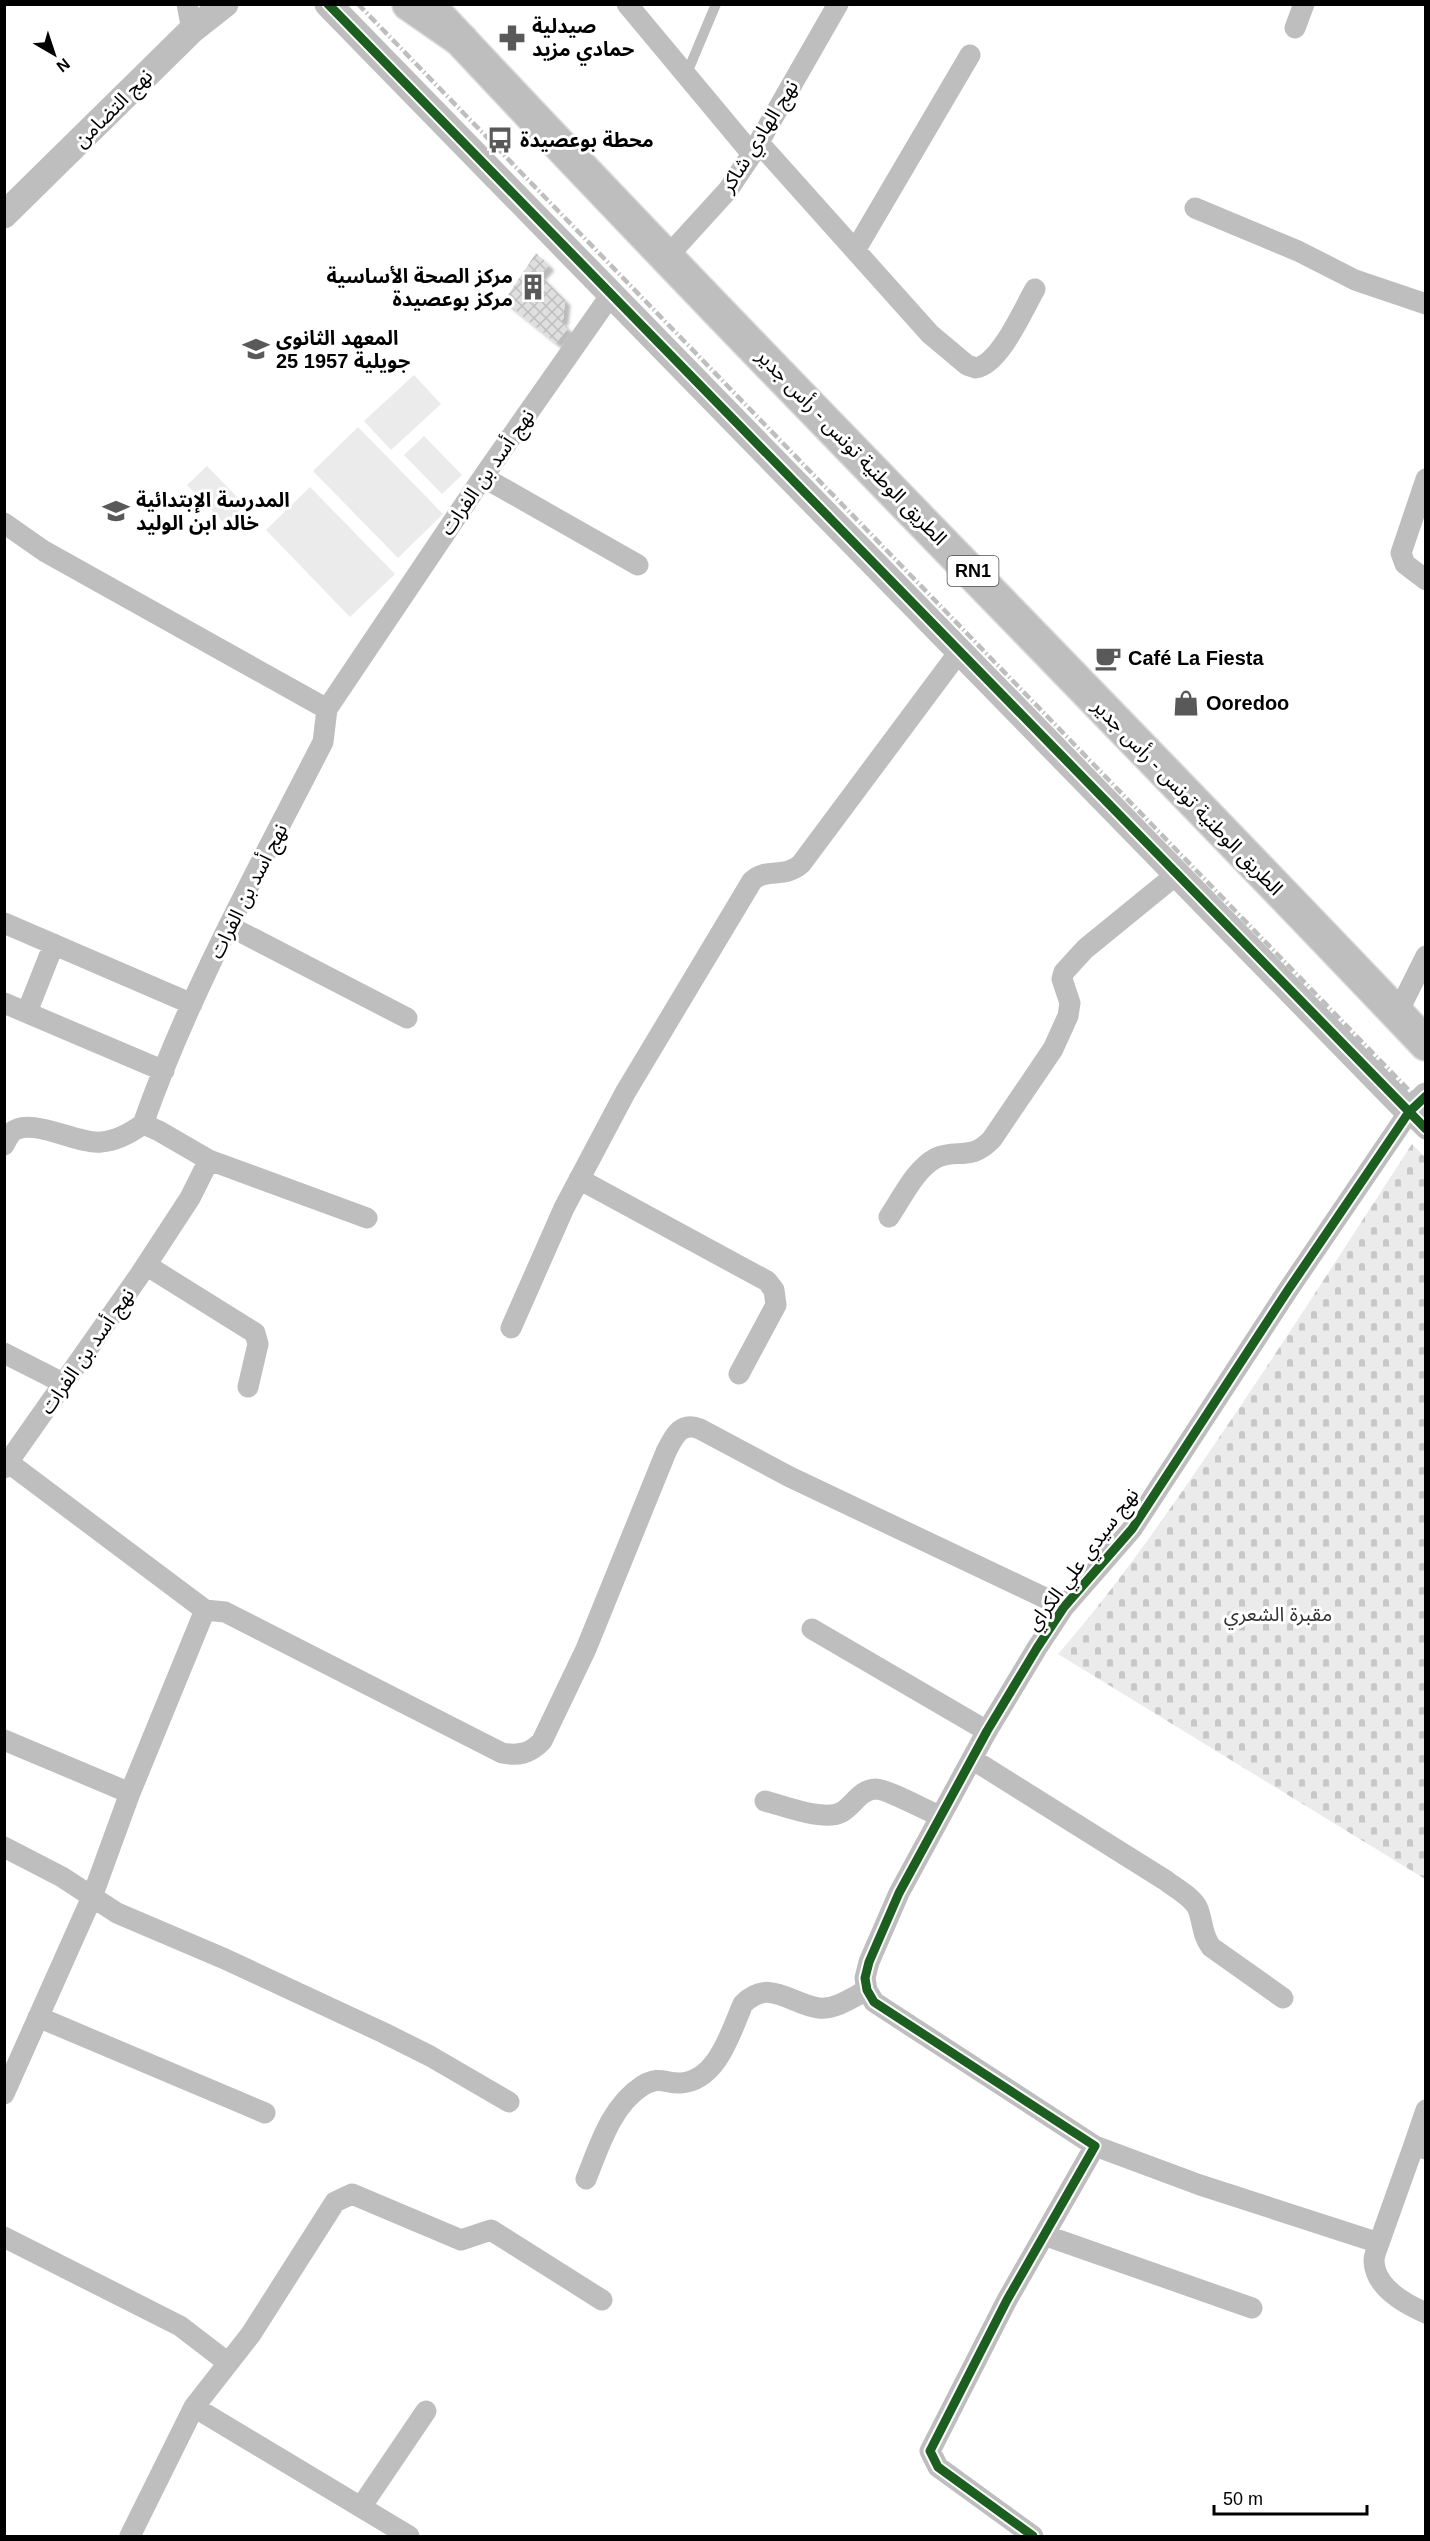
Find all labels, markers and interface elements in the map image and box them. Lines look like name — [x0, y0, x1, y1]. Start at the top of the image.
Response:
place label: صيدلية حمادي مزيد — [532, 15, 635, 66]
pharmacy icon: صيدلية حمادي مزيد — [497, 23, 527, 53]
north arrow — [24, 24, 84, 84]
text: N — [53, 55, 73, 76]
street label: نهج التضامن — [69, 64, 159, 154]
street label: نهج الهادي شاكر — [715, 76, 806, 199]
bus stop icon: محطة بوعصيدة — [485, 125, 515, 155]
place label: محطة بوعصيدة — [520, 129, 654, 152]
place label: مركز الصحة الأساسية مركز بوعصيدة — [327, 265, 513, 311]
building icon: مركز الصحة الأساسية مركز بوعصيدة — [518, 272, 548, 302]
place label: المعهد الثانوي 25 جويلية 1957 — [276, 327, 411, 373]
school or university icon: المعهد الثانوي 25 جويلية 1957 — [241, 334, 271, 364]
street label: الطريق الوطنية تونس - رأس جدير — [751, 344, 952, 551]
street label: نهج أسد بن الفرات — [435, 405, 542, 541]
place label: المدرسة الإبتدائية خالد ابن الوليد — [136, 489, 290, 535]
school or university icon: المدرسة الإبتدائية خالد ابن الوليد — [101, 496, 131, 526]
road number: RN1 — [948, 556, 998, 586]
cafe icon: Café La Fiesta — [1093, 643, 1123, 673]
place label: Café La Fiesta — [1128, 647, 1264, 669]
shop icon: Ooredoo — [1171, 688, 1201, 718]
place label: Ooredoo — [1206, 692, 1289, 714]
street label: الطريق الوطنية تونس - رأس جدير — [1087, 694, 1288, 901]
street label: نهج أسد بن الفرات — [204, 820, 295, 964]
street label: نهج أسد بن الفرات — [35, 1284, 142, 1420]
street label: نهج سيدي علي الكراي — [1021, 1484, 1146, 1637]
park label: مقبرة الشعري — [1224, 1603, 1332, 1630]
scale bar — [1214, 2478, 1367, 2516]
text: 50 m — [1223, 2489, 1263, 2509]

